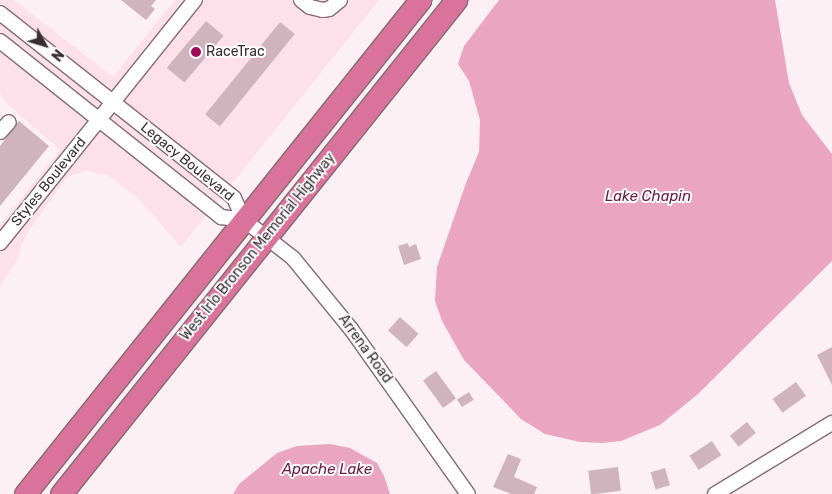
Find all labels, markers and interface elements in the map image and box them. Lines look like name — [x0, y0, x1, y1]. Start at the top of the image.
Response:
north arrow — [20, 20, 70, 70]
place label: RaceTrac — [206, 44, 265, 60]
text: N — [47, 45, 67, 64]
marker: RaceTrac — [190, 46, 202, 58]
street label: Legacy Boulevard — [137, 119, 237, 205]
street label: Styles Boulevard — [8, 134, 90, 230]
street label: West Irlo Bronson Memorial Highway — [177, 150, 339, 344]
water label: Lake Chapin — [605, 188, 691, 206]
street label: Arrena Road — [335, 311, 395, 387]
water label: Apache Lake — [282, 461, 372, 479]

